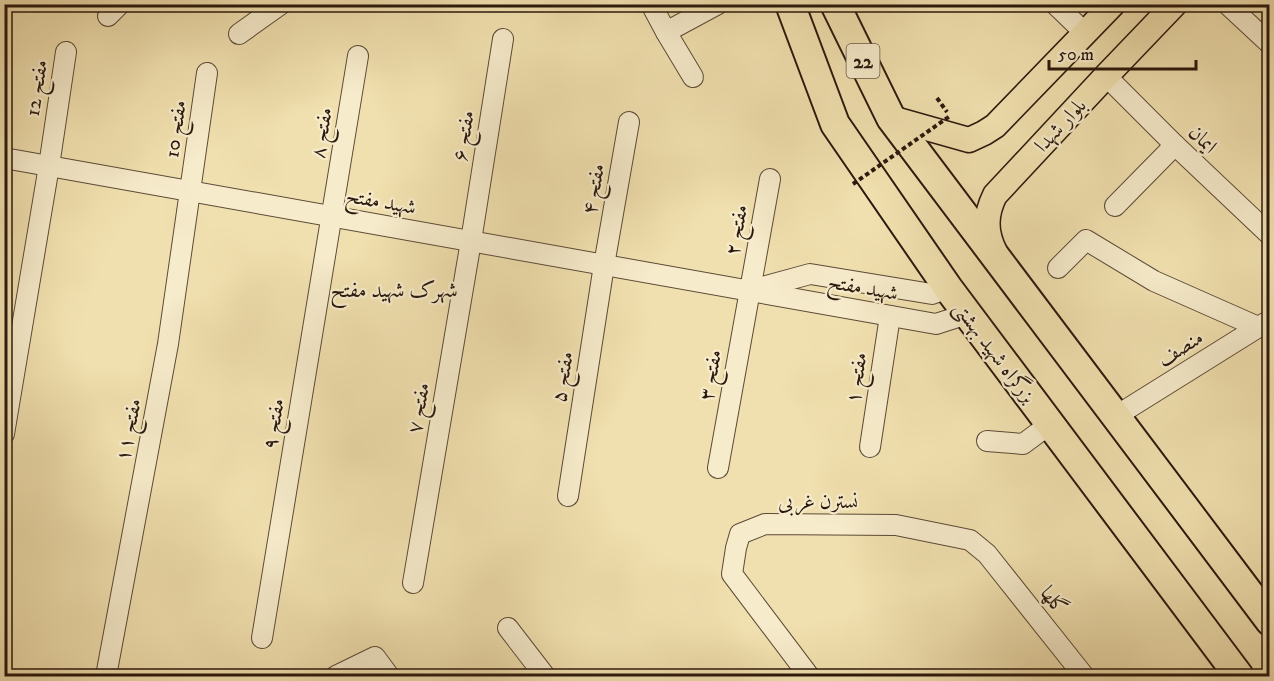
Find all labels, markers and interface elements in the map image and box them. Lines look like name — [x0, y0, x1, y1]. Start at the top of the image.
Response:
scale bar — [1049, 33, 1196, 71]
road number: 22 — [846, 44, 880, 78]
text: 50 m — [1058, 44, 1094, 66]
street label: مفتح 12 — [20, 58, 59, 119]
street label: بلوار شهدا — [1029, 93, 1092, 158]
street label: مفتح 10 — [159, 99, 198, 160]
street label: مفتح ۸ — [305, 106, 344, 161]
street label: مفتح ۶ — [447, 109, 486, 164]
street label: ایمان — [1182, 120, 1222, 160]
street label: مفتح ۴ — [577, 162, 616, 218]
street label: شهید مفتح — [343, 183, 418, 226]
street label: مفتح ۲ — [720, 203, 759, 259]
street label: شهید مفتح — [825, 269, 900, 312]
district label: شهرک شهید مفتح — [330, 277, 458, 309]
street label: بزرگراه شهید بهشتی — [946, 295, 1043, 410]
street label: منصف — [1153, 325, 1208, 373]
street label: مفتح ۳ — [694, 348, 733, 404]
street label: مفتح ۵ — [546, 350, 585, 405]
street label: مفتح ۱ — [841, 351, 878, 406]
street label: مفتح ۷ — [402, 381, 441, 437]
street label: مفتح ۱۱ — [110, 396, 153, 465]
street label: مفتح ۹ — [257, 397, 296, 452]
street label: نسترن غربی — [778, 489, 858, 516]
street label: گلها — [1034, 580, 1073, 620]

